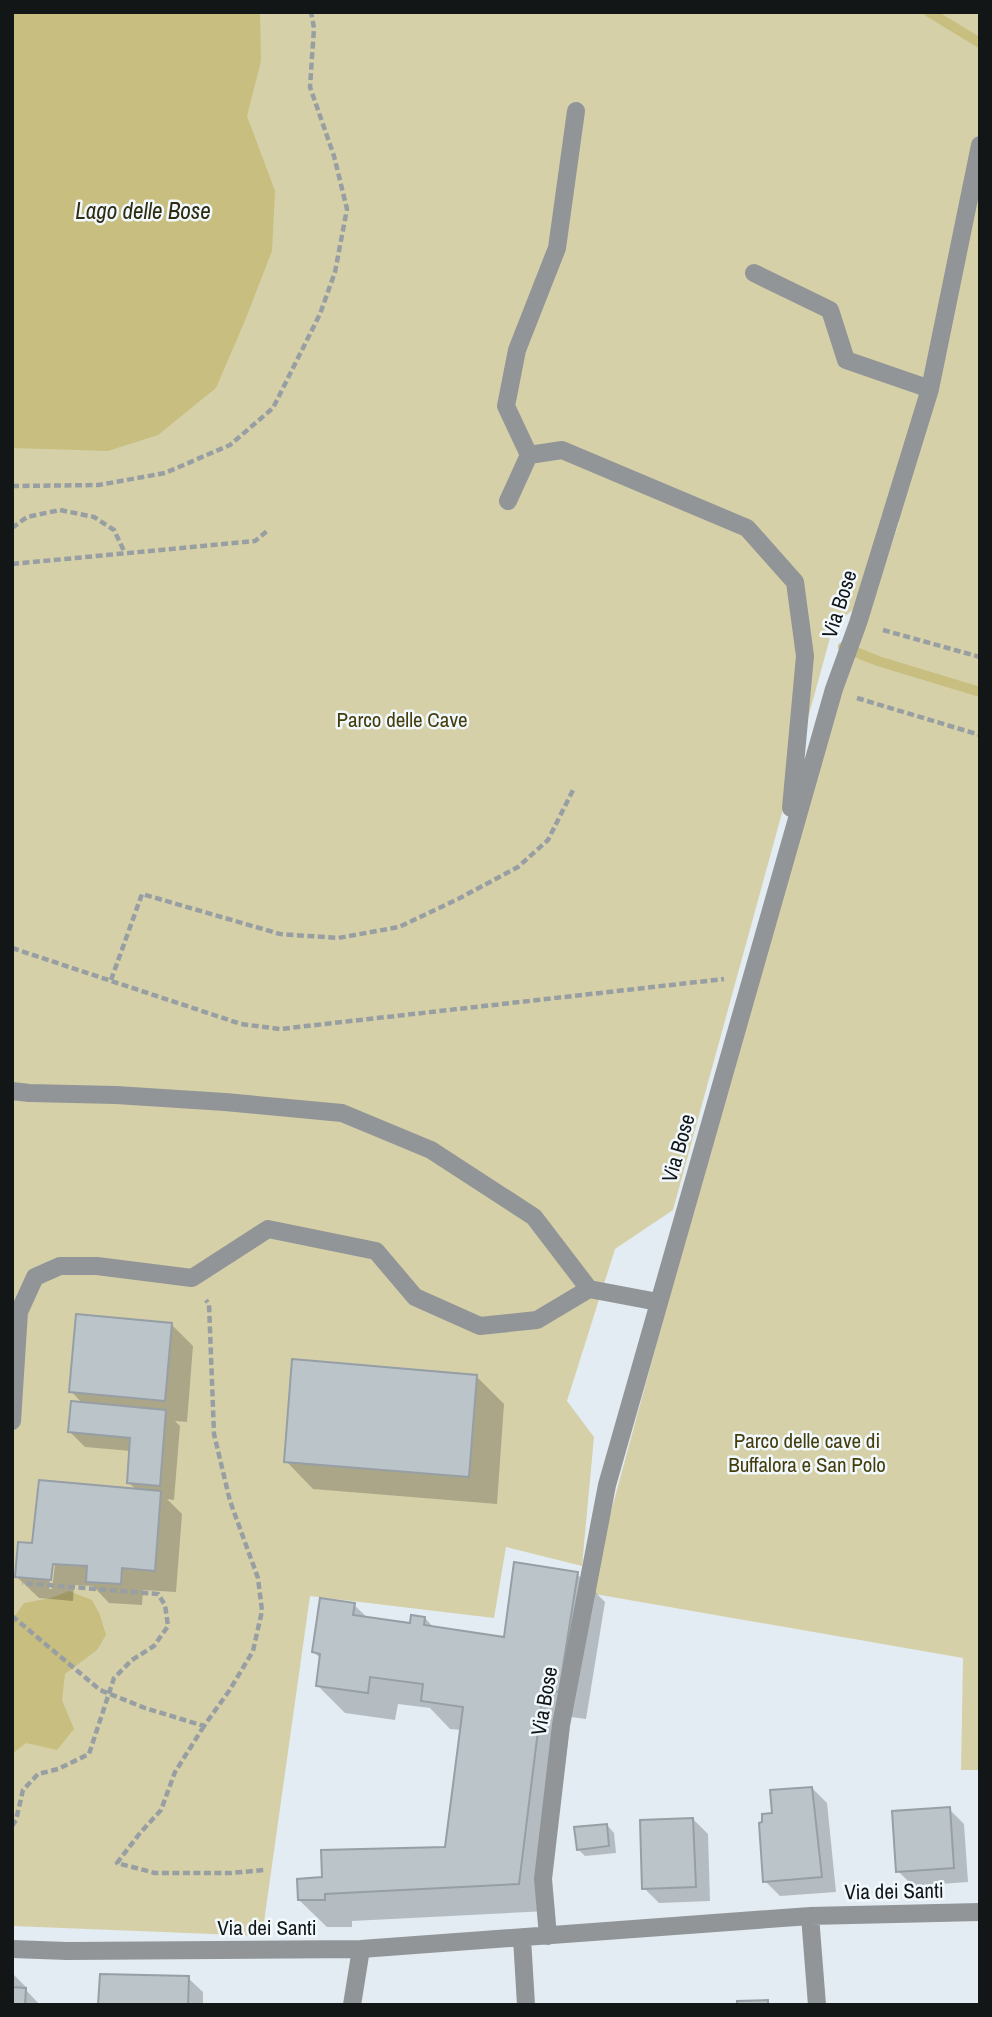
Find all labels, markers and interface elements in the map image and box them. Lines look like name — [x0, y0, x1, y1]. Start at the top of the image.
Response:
water label: Lago delle Bose — [75, 195, 211, 226]
street label: Via Bose — [814, 566, 864, 642]
park label: Parco delle Cave — [336, 705, 468, 734]
street label: Via Bose — [654, 1111, 702, 1185]
park label: Parco delle cave di Buffalora e San Polo — [728, 1426, 886, 1479]
street label: Via Bose — [524, 1664, 564, 1738]
street label: Via dei Santi — [844, 1876, 944, 1906]
street label: Via dei Santi — [217, 1913, 317, 1942]

